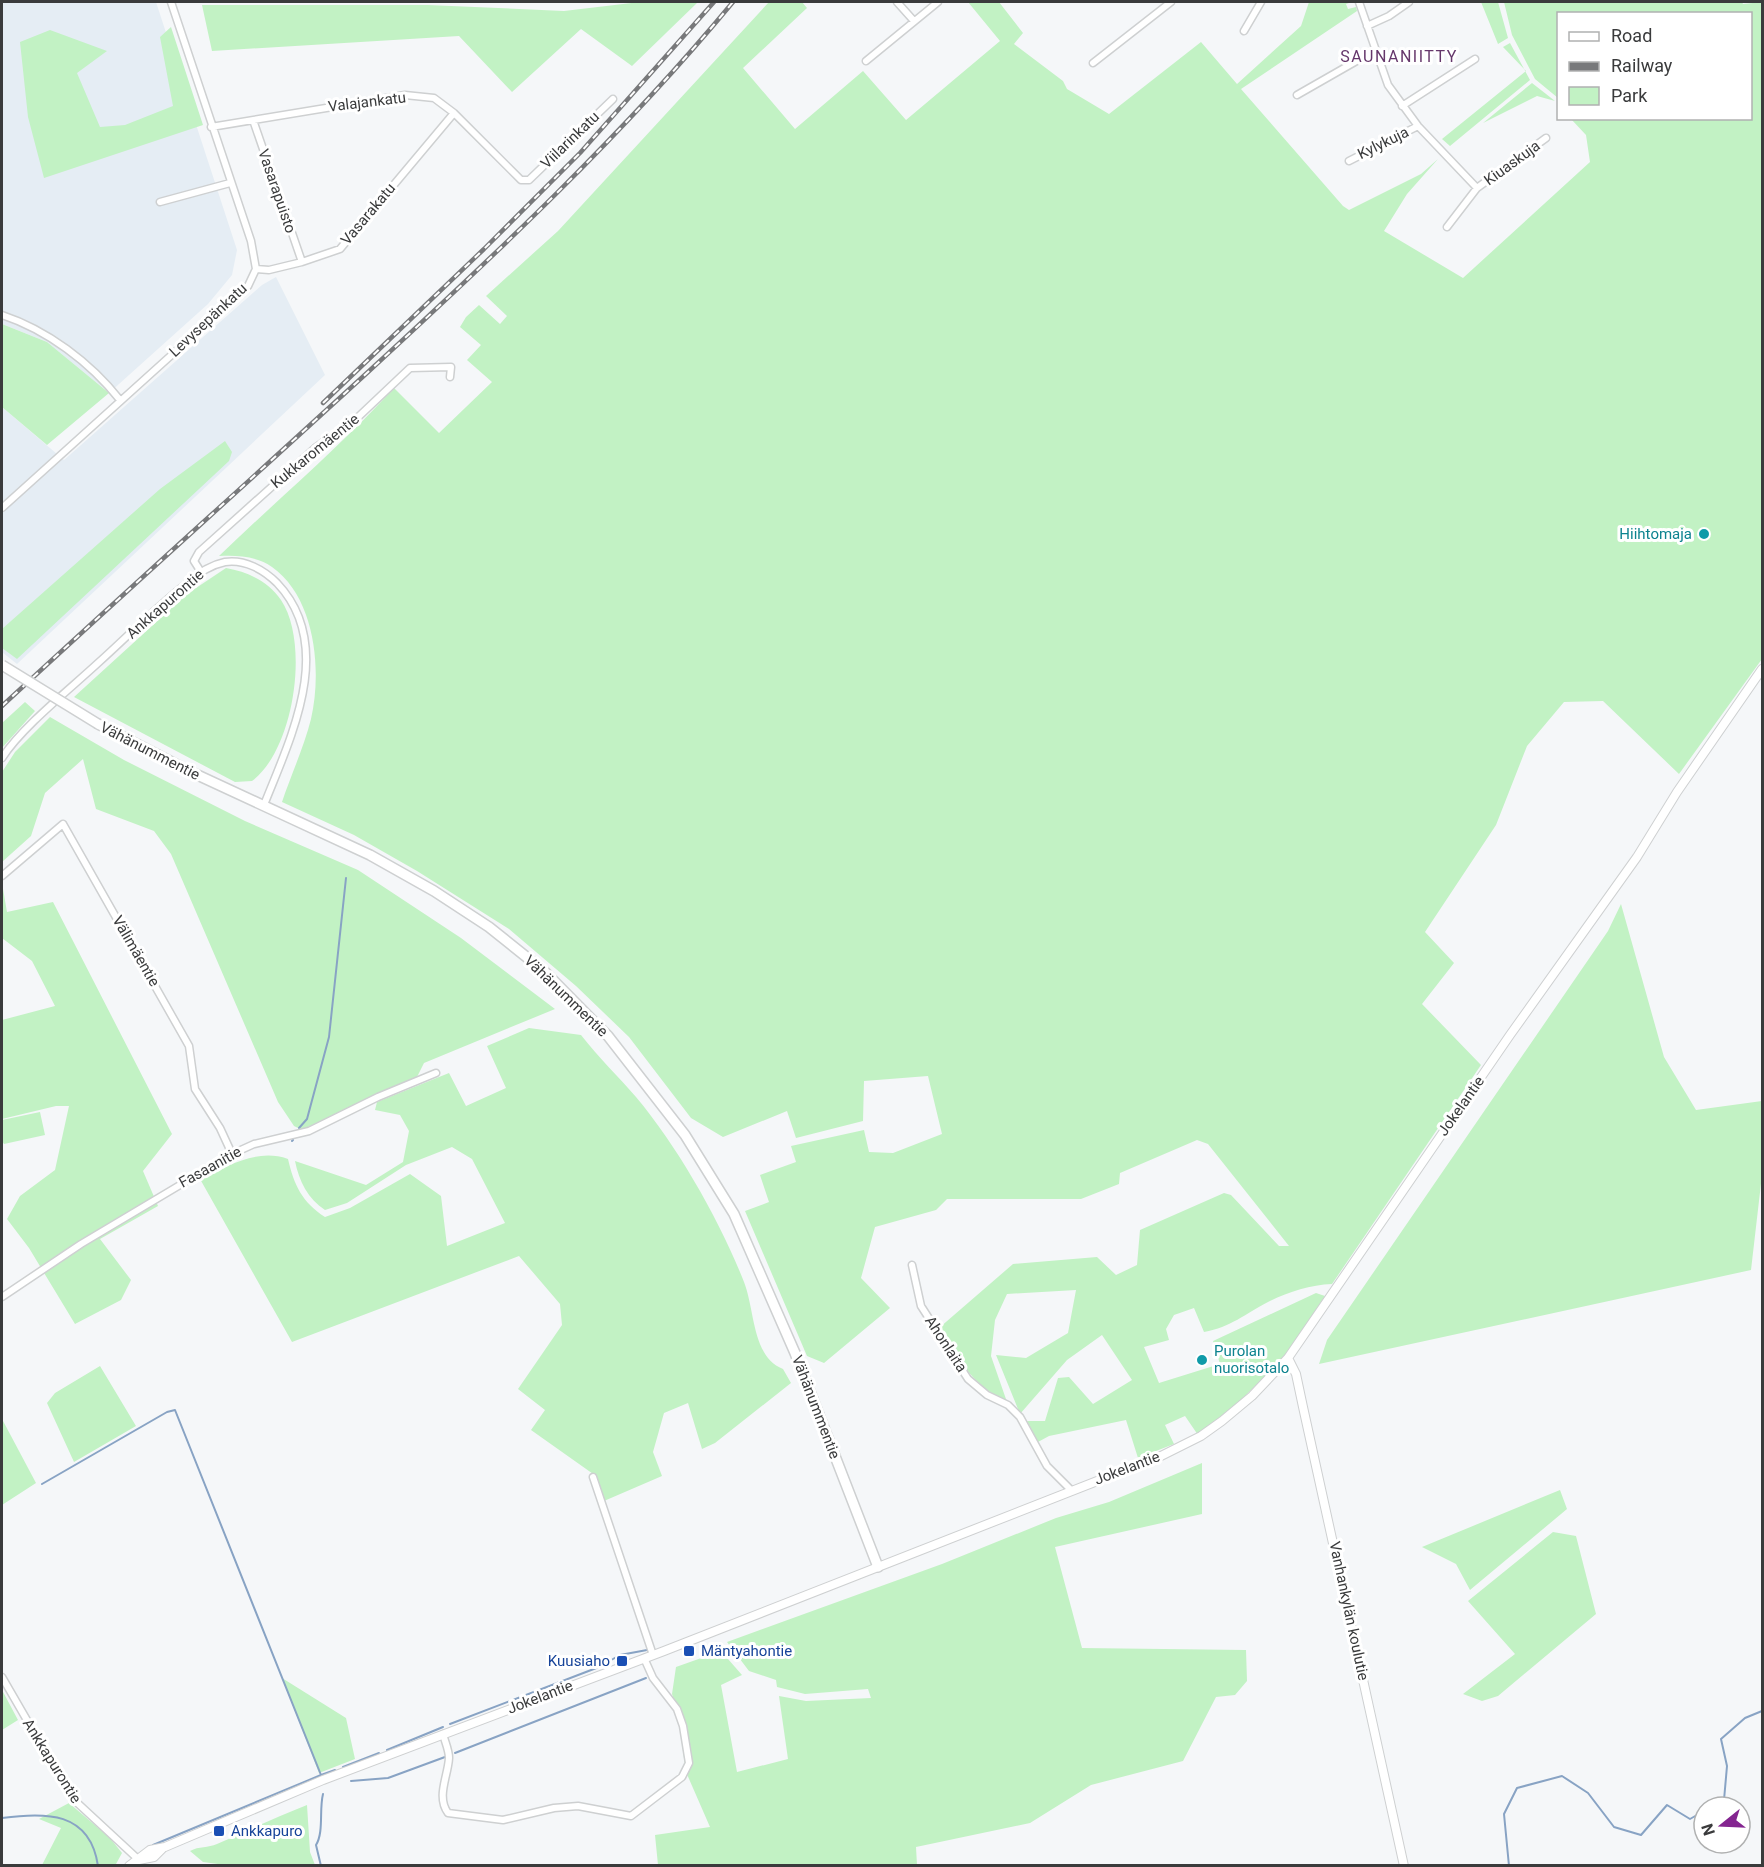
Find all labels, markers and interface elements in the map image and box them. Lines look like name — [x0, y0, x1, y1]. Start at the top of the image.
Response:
legend — [1557, 12, 1752, 120]
text: Road — [1611, 25, 1652, 46]
district label: SAUNANIITTY — [1340, 47, 1458, 66]
text: Railway — [1611, 55, 1673, 76]
text: Park — [1611, 85, 1648, 106]
street label: Valajankatu — [327, 88, 407, 116]
street label: Viilarinkatu — [537, 108, 603, 172]
street label: Kylykuja — [1355, 123, 1411, 163]
street label: Kiuaskuja — [1480, 137, 1544, 189]
street label: Vasarapuisto — [254, 147, 300, 235]
street label: Vasarakatu — [337, 179, 399, 249]
street label: Levysepänkatu — [165, 279, 251, 361]
street label: Kukkaromäentie — [267, 410, 363, 492]
place label: Hiihtomaja — [1619, 525, 1692, 543]
marker: Hiihtomaja — [1697, 527, 1711, 541]
street label: Ankkapurontie — [123, 566, 207, 642]
street label: Vähänummentie — [97, 718, 203, 784]
street label: Välimäentie — [109, 912, 163, 990]
street label: Vähänummentie — [520, 952, 612, 1041]
street label: Jokelantie — [1434, 1073, 1488, 1139]
street label: Fasaanitie — [176, 1142, 244, 1192]
street label: Ahonlaita — [921, 1313, 971, 1375]
place label: Purolan nuorisotalo — [1214, 1342, 1289, 1377]
street label: Vähänummentie — [788, 1353, 844, 1461]
marker: Purolan nuorisotalo — [1195, 1353, 1209, 1367]
street label: Jokelantie — [1092, 1447, 1162, 1489]
street label: Vanhankylän koulutie — [1325, 1540, 1373, 1682]
place label: Mäntyahontie — [701, 1642, 792, 1660]
marker: Mäntyahontie — [682, 1644, 696, 1658]
place label: Kuusiaho — [548, 1652, 610, 1670]
marker: Kuusiaho — [615, 1654, 629, 1668]
street label: Jokelantie — [505, 1676, 575, 1718]
street label: Ankkapurontie — [19, 1715, 85, 1807]
north arrow — [1692, 1795, 1752, 1855]
text: N — [1697, 1821, 1719, 1838]
place label: Ankkapuro — [231, 1822, 303, 1840]
marker: Ankkapuro — [212, 1824, 226, 1838]

